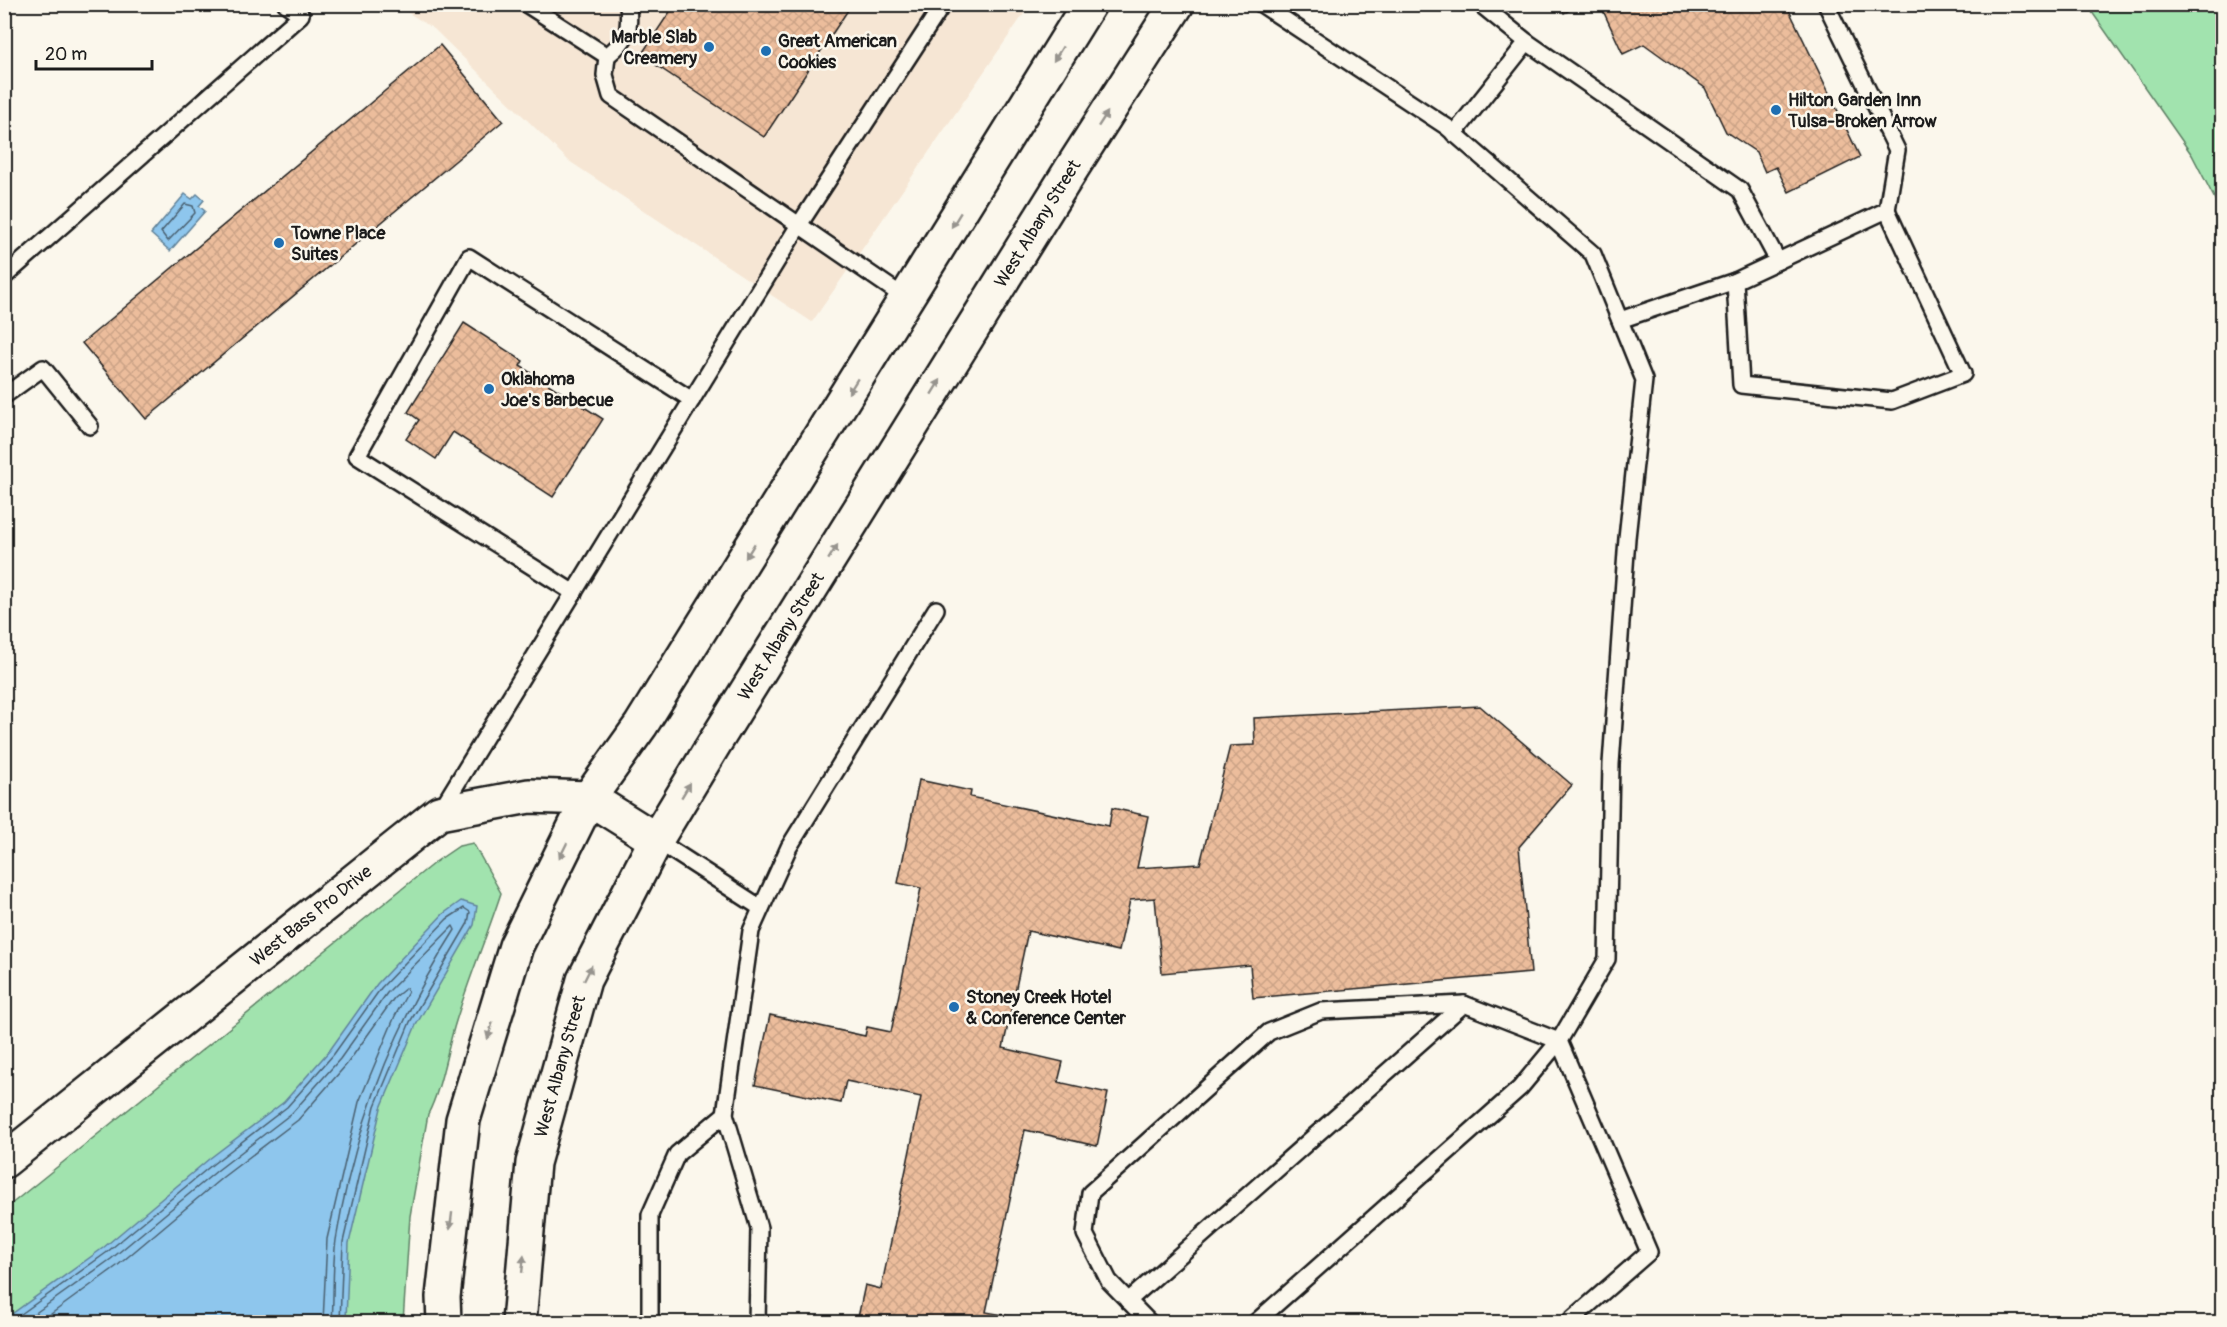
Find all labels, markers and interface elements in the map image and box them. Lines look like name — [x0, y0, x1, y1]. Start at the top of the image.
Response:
place label: Marble Slab Creamery — [611, 26, 697, 70]
place label: Great American Cookies — [778, 30, 897, 74]
scale bar — [36, 33, 152, 71]
marker: Marble Slab Creamery — [702, 40, 716, 54]
text: 20 m — [45, 43, 87, 66]
marker: Great American Cookies — [759, 44, 773, 58]
one-way arrow — [1053, 46, 1064, 62]
place label: Hilton Garden Inn Tulsa-Broken Arrow — [1787, 89, 1938, 133]
marker: Hilton Garden Inn Tulsa-Broken Arrow — [1769, 103, 1783, 117]
one-way arrow — [1098, 111, 1109, 127]
street label: West Albany Street — [990, 155, 1087, 292]
one-way arrow — [950, 212, 961, 228]
place label: Towne Place Suites — [290, 222, 387, 266]
marker: Towne Place Suites — [272, 236, 286, 250]
place label: Oklahoma Joe's Barbecue — [501, 368, 615, 412]
one-way arrow — [847, 378, 858, 394]
one-way arrow — [930, 378, 941, 395]
marker: Oklahoma Joe's Barbecue — [482, 382, 496, 396]
one-way arrow — [744, 543, 755, 559]
one-way arrow — [827, 544, 838, 560]
street label: West Albany Street — [733, 568, 830, 705]
one-way arrow — [681, 782, 692, 798]
one-way arrow — [558, 842, 568, 859]
street label: West Bass Pro Drive — [246, 860, 377, 972]
one-way arrow — [583, 964, 592, 981]
place label: Stoney Creek Hotel & Conference Center — [966, 986, 1127, 1030]
street label: West Albany Street — [530, 992, 591, 1140]
marker: Stoney Creek Hotel & Conference Center — [947, 1000, 961, 1014]
one-way arrow — [485, 1022, 494, 1040]
one-way arrow — [447, 1212, 456, 1231]
one-way arrow — [518, 1255, 528, 1274]

